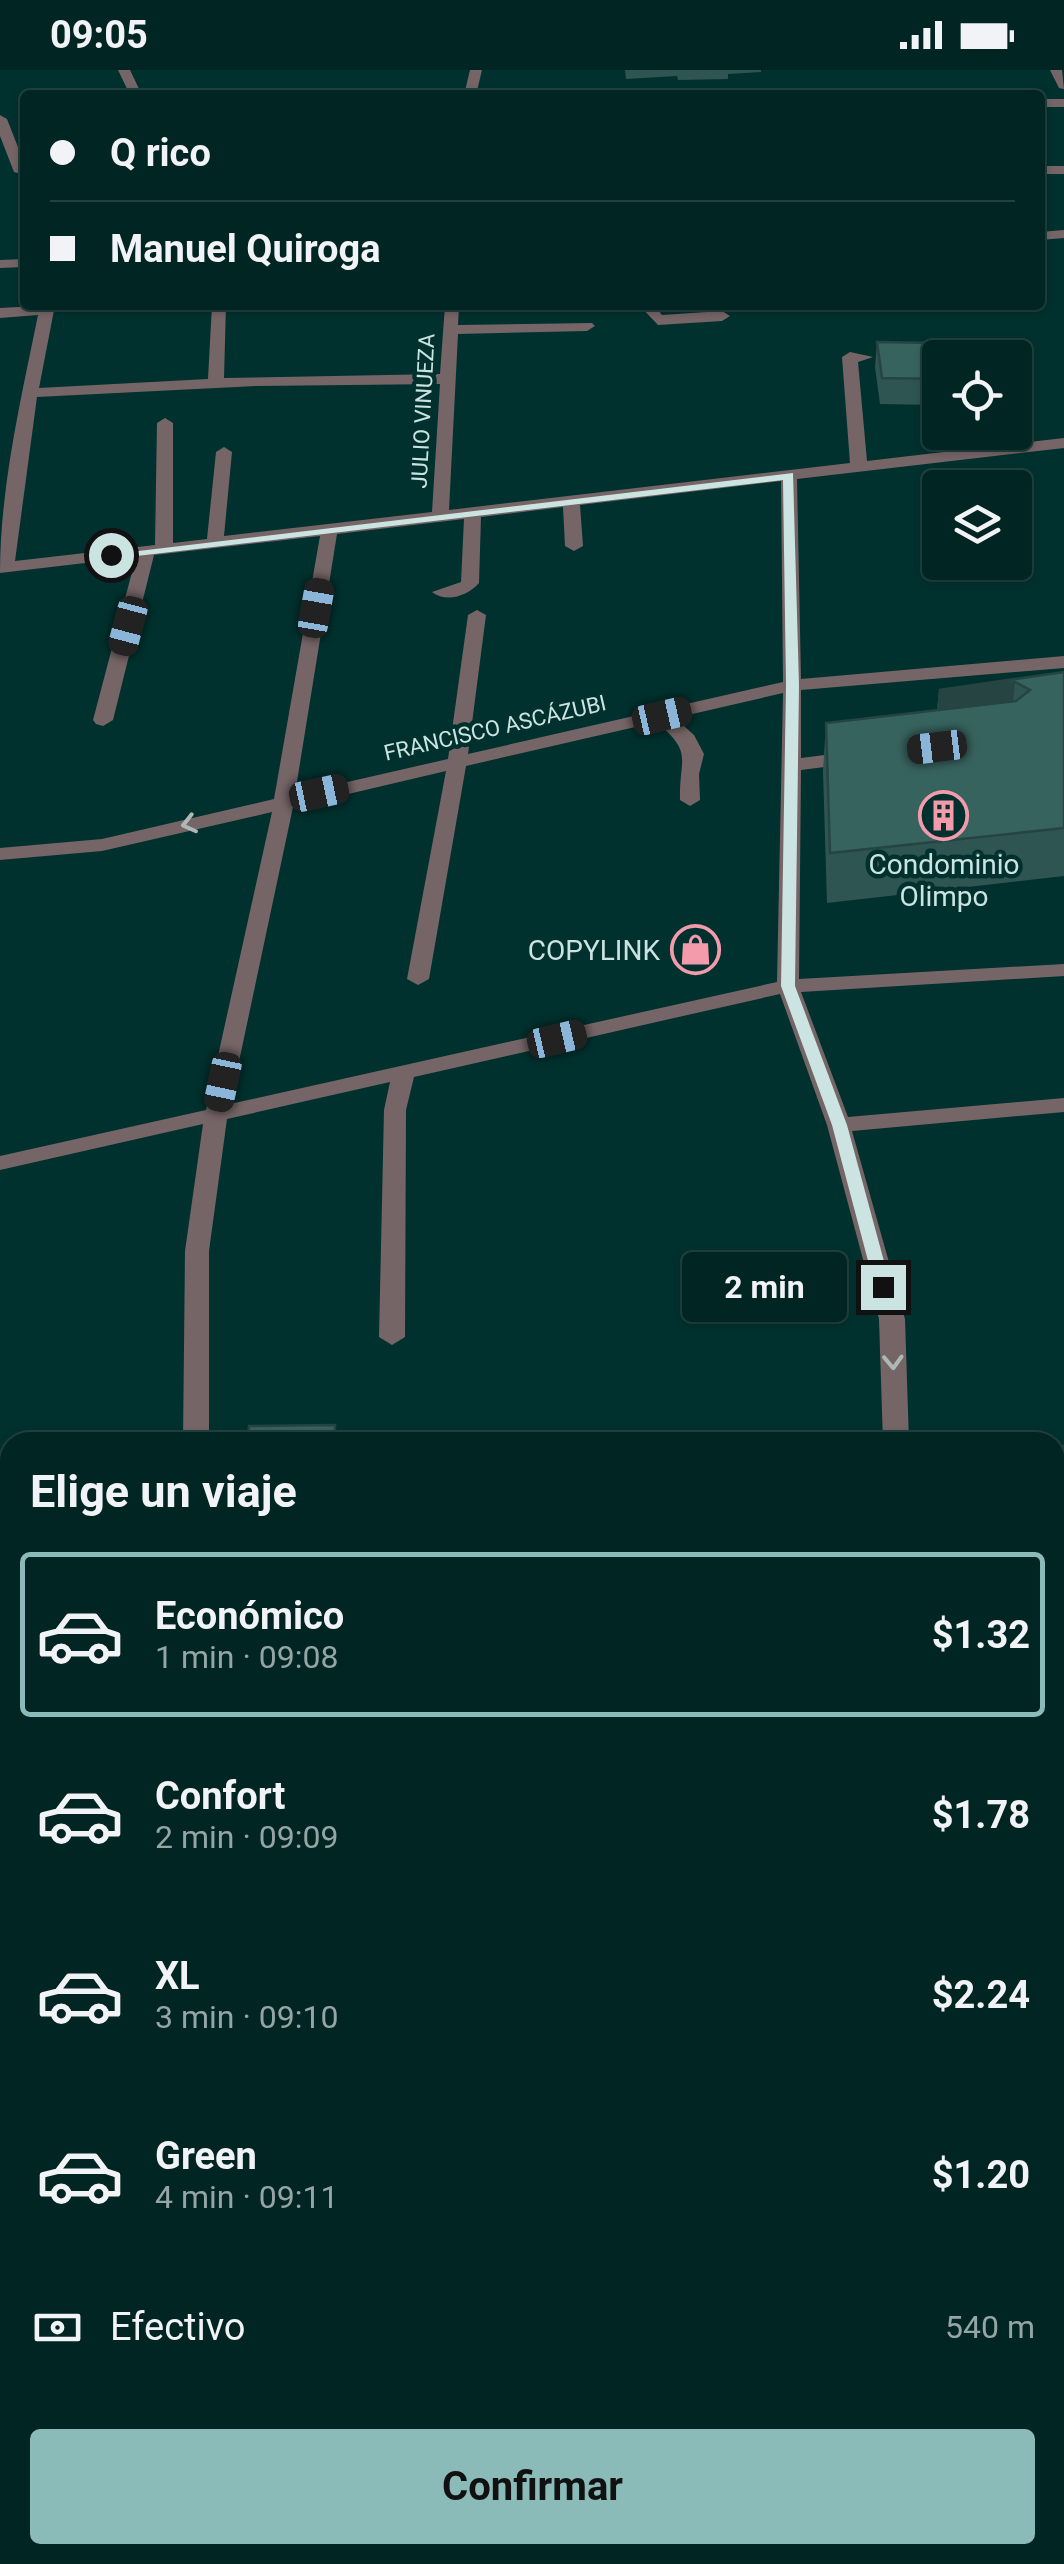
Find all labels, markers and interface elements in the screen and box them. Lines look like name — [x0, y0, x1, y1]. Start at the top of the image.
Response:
text: 09:05 — [50, 13, 148, 57]
text: Q rico — [110, 131, 211, 175]
text: Manuel Quiroga — [110, 227, 381, 271]
street label: JULIO VINUEZA — [406, 332, 440, 489]
map controls — [922, 340, 1032, 580]
button: locate — [922, 340, 1032, 450]
button: layers — [922, 470, 1032, 580]
route start — [89, 533, 134, 578]
car — [296, 576, 336, 640]
car — [106, 593, 150, 659]
street label: FRANCISCO ASCÁZUBI — [381, 690, 609, 766]
car — [629, 695, 695, 737]
car — [905, 728, 969, 766]
car — [287, 772, 351, 814]
building icon: Condominio Olimpo — [918, 790, 970, 842]
one-way arrow — [181, 812, 199, 833]
place label: Condominio Olimpo — [868, 848, 1020, 913]
shop icon: COPYLINK — [669, 924, 721, 976]
place label: COPYLINK — [528, 934, 660, 967]
car — [524, 1018, 590, 1060]
car — [202, 1050, 244, 1114]
callout: 2 min — [683, 1252, 848, 1322]
route end — [861, 1265, 906, 1310]
text: 2 min — [724, 1268, 805, 1306]
one-way arrow — [883, 1354, 904, 1370]
text: Elige un viaje — [30, 1465, 297, 1518]
icon: car — [35, 1590, 125, 1680]
text: Económico — [155, 1594, 344, 1638]
text: $1.32 — [932, 1613, 1030, 1657]
text: 1 min · 09:08 — [155, 1638, 338, 1676]
icon: car — [35, 1770, 125, 1860]
text: Confort — [155, 1774, 285, 1818]
text: $1.78 — [932, 1793, 1030, 1837]
text: 2 min · 09:09 — [155, 1818, 338, 1856]
icon: car — [35, 1950, 125, 2040]
text: XL — [155, 1954, 200, 1998]
text: $2.24 — [932, 1973, 1030, 2017]
text: 3 min · 09:10 — [155, 1998, 338, 2036]
icon: car — [35, 2130, 125, 2220]
text: Green — [155, 2134, 257, 2178]
text: $1.20 — [932, 2153, 1030, 2197]
text: 4 min · 09:11 — [155, 2178, 338, 2216]
icon: cash — [30, 2300, 85, 2355]
text: Efectivo — [110, 2305, 246, 2349]
text: 540 m — [945, 2308, 1035, 2346]
button: Confirmar — [30, 2429, 1035, 2544]

